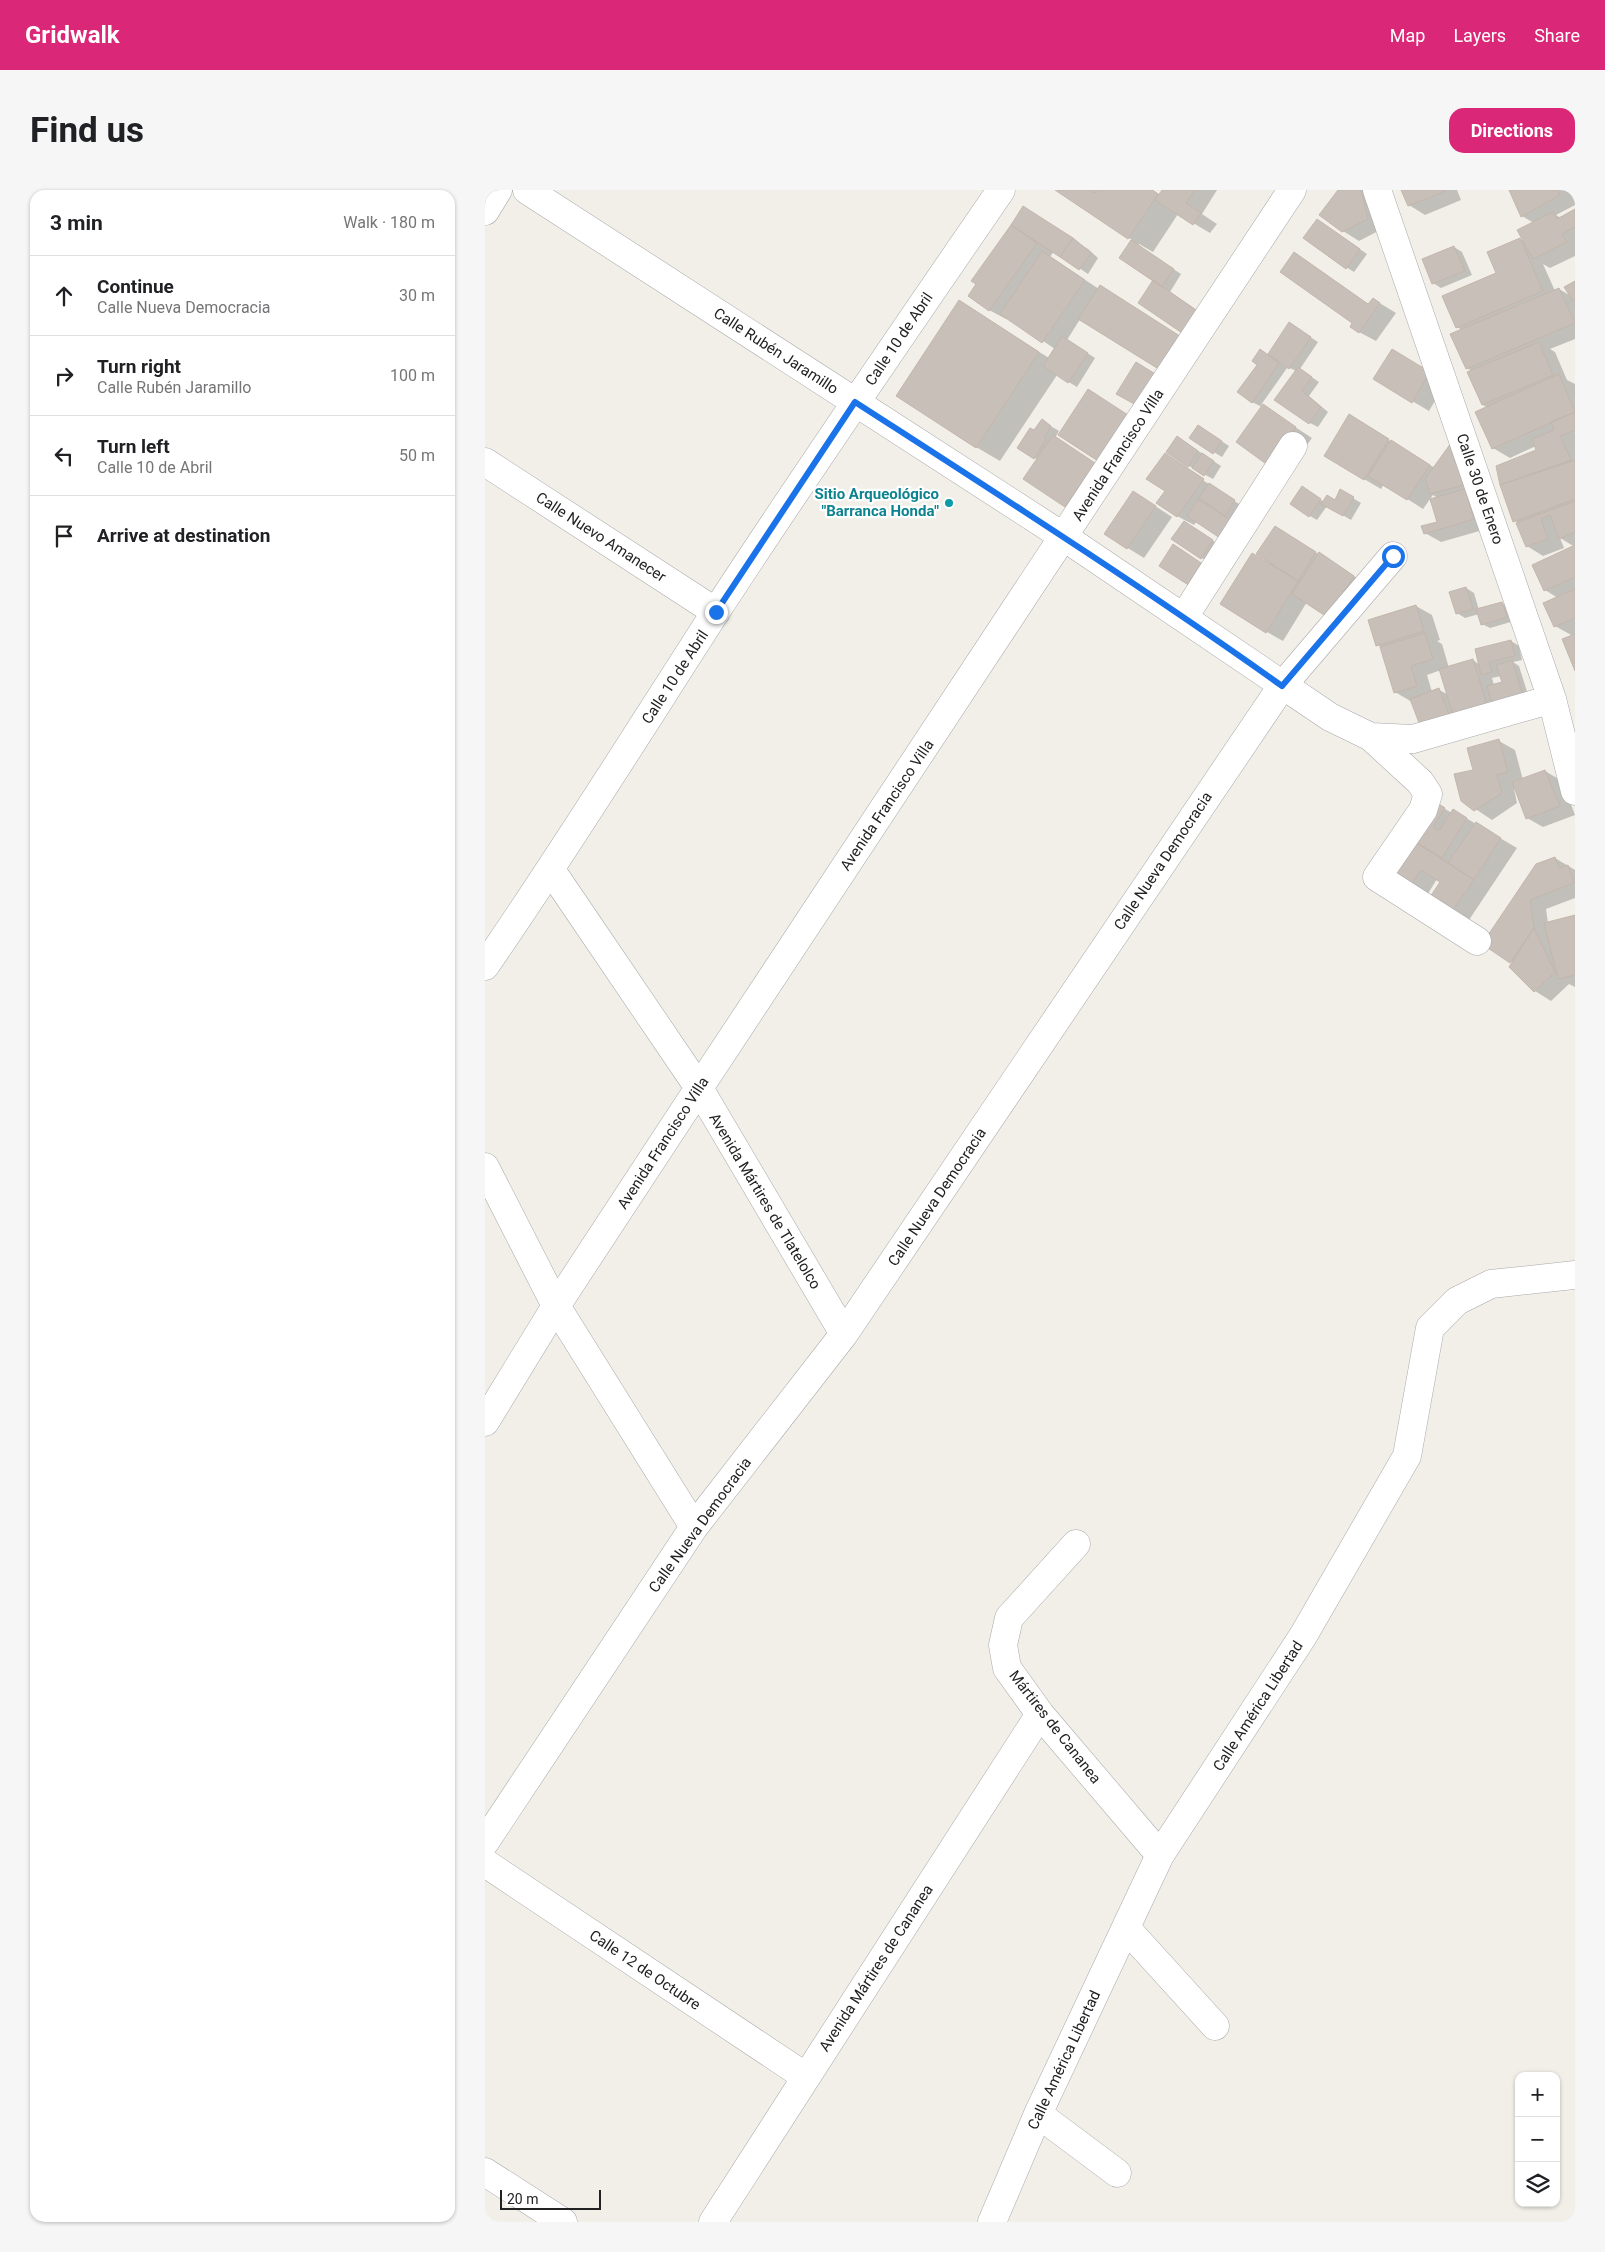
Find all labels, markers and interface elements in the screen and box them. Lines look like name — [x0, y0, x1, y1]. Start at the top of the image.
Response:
text: Gridwalk — [25, 21, 120, 49]
text: Map — [1390, 25, 1425, 46]
text: Layers — [1453, 25, 1506, 46]
text: Share — [1534, 25, 1580, 46]
button: Directions — [1449, 108, 1575, 153]
text: Find us — [30, 110, 144, 151]
text: 3 min — [50, 211, 103, 235]
text: Walk · 180 m — [343, 213, 435, 232]
text: Continue — [97, 275, 174, 298]
icon: ahead — [50, 282, 78, 310]
text: 30 m — [399, 286, 435, 305]
street label: Calle 10 de Abril — [861, 289, 937, 389]
text: Calle Nueva Democracia — [97, 298, 271, 317]
street label: Calle Rubén Jaramillo — [710, 304, 842, 398]
text: Turn right — [97, 355, 181, 378]
icon: right — [50, 362, 78, 390]
text: 100 m — [390, 366, 435, 385]
text: Calle Rubén Jaramillo — [97, 378, 251, 397]
street label: Avenida Francisco Villa — [1068, 385, 1168, 525]
street label: Calle 30 de Enero — [1453, 431, 1507, 547]
text: Turn left — [97, 435, 170, 458]
icon: left — [50, 442, 78, 470]
text: 50 m — [399, 446, 435, 465]
text: Calle 10 de Abril — [97, 458, 212, 477]
place label: Sitio Arqueológico "Barranca Honda" — [814, 485, 939, 520]
street label: Calle Nuevo Amanecer — [533, 488, 669, 586]
marker: Sitio Arqueológico "Barranca Honda" — [943, 497, 955, 509]
icon: arrive — [50, 522, 78, 550]
text: Arrive at destination — [97, 524, 270, 547]
route start — [1382, 545, 1405, 568]
route end — [705, 601, 728, 624]
street label: Calle 10 de Abril — [638, 627, 712, 727]
street label: Avenida Francisco Villa — [836, 736, 938, 874]
street label: Calle Nueva Democracia — [1110, 789, 1216, 933]
street label: Avenida Francisco Villa — [613, 1073, 713, 1213]
street label: Avenida Mártires de Tlatelolco — [705, 1110, 825, 1292]
street label: Calle Nueva Democracia — [884, 1125, 990, 1269]
street label: Calle Nueva Democracia — [645, 1454, 755, 1596]
street label: Calle América Libertad — [1209, 1638, 1307, 1774]
street label: Mártires de Cananea — [1005, 1667, 1105, 1787]
street label: Avenida Mártires de Cananea — [815, 1881, 937, 2055]
street label: Calle 12 de Octubre — [586, 1926, 704, 2014]
street label: Calle América Libertad — [1024, 1988, 1104, 2132]
map controls — [1515, 2072, 1560, 2207]
button: + — [1515, 2072, 1560, 2117]
button: − — [1515, 2117, 1560, 2162]
button: layers — [1515, 2162, 1560, 2207]
scale bar — [500, 2187, 601, 2210]
text: 20 m — [507, 2191, 539, 2207]

